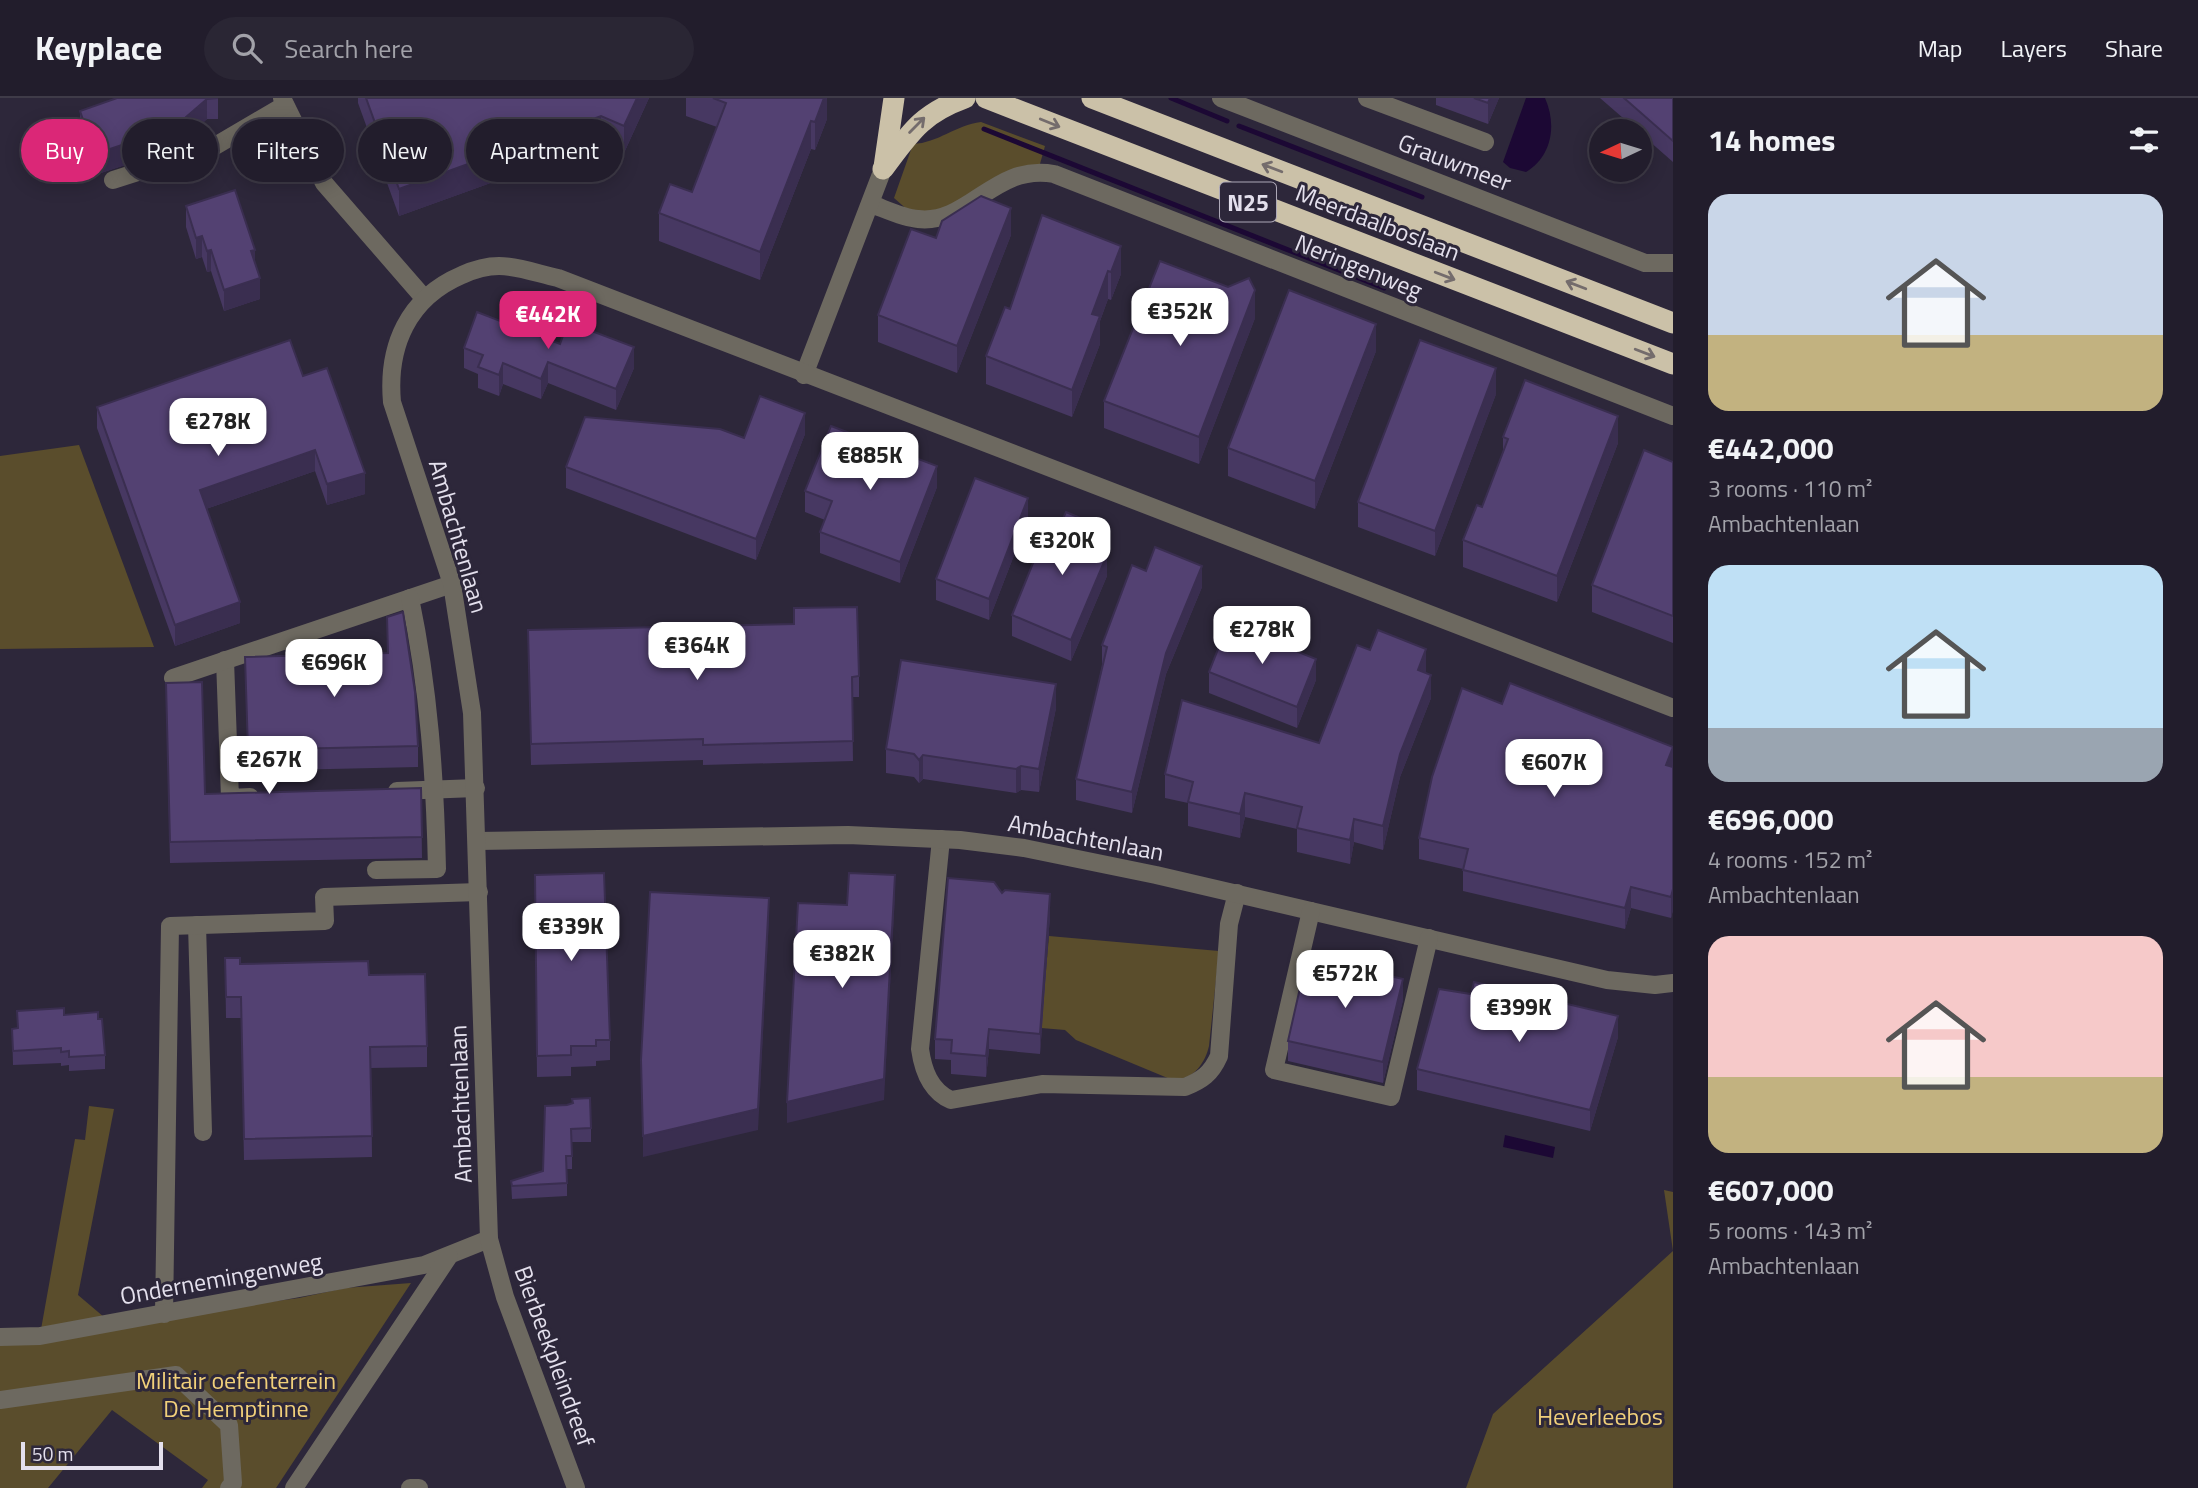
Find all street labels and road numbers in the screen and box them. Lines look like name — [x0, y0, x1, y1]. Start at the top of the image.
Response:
street label: Grauwmeer — [1393, 124, 1517, 200]
street label: Meerdaalboslaan — [1291, 174, 1465, 270]
road number: N25 — [1220, 183, 1276, 222]
street label: Neringenweg — [1290, 224, 1428, 308]
street label: Ambachtenlaan — [420, 455, 498, 617]
street label: Ambachtenlaan — [1005, 804, 1167, 870]
street label: Ambachtenlaan — [439, 1024, 481, 1184]
street label: Ondernemingenweg — [117, 1242, 325, 1314]
street label: Bierbeekpleindreef — [506, 1260, 604, 1452]

